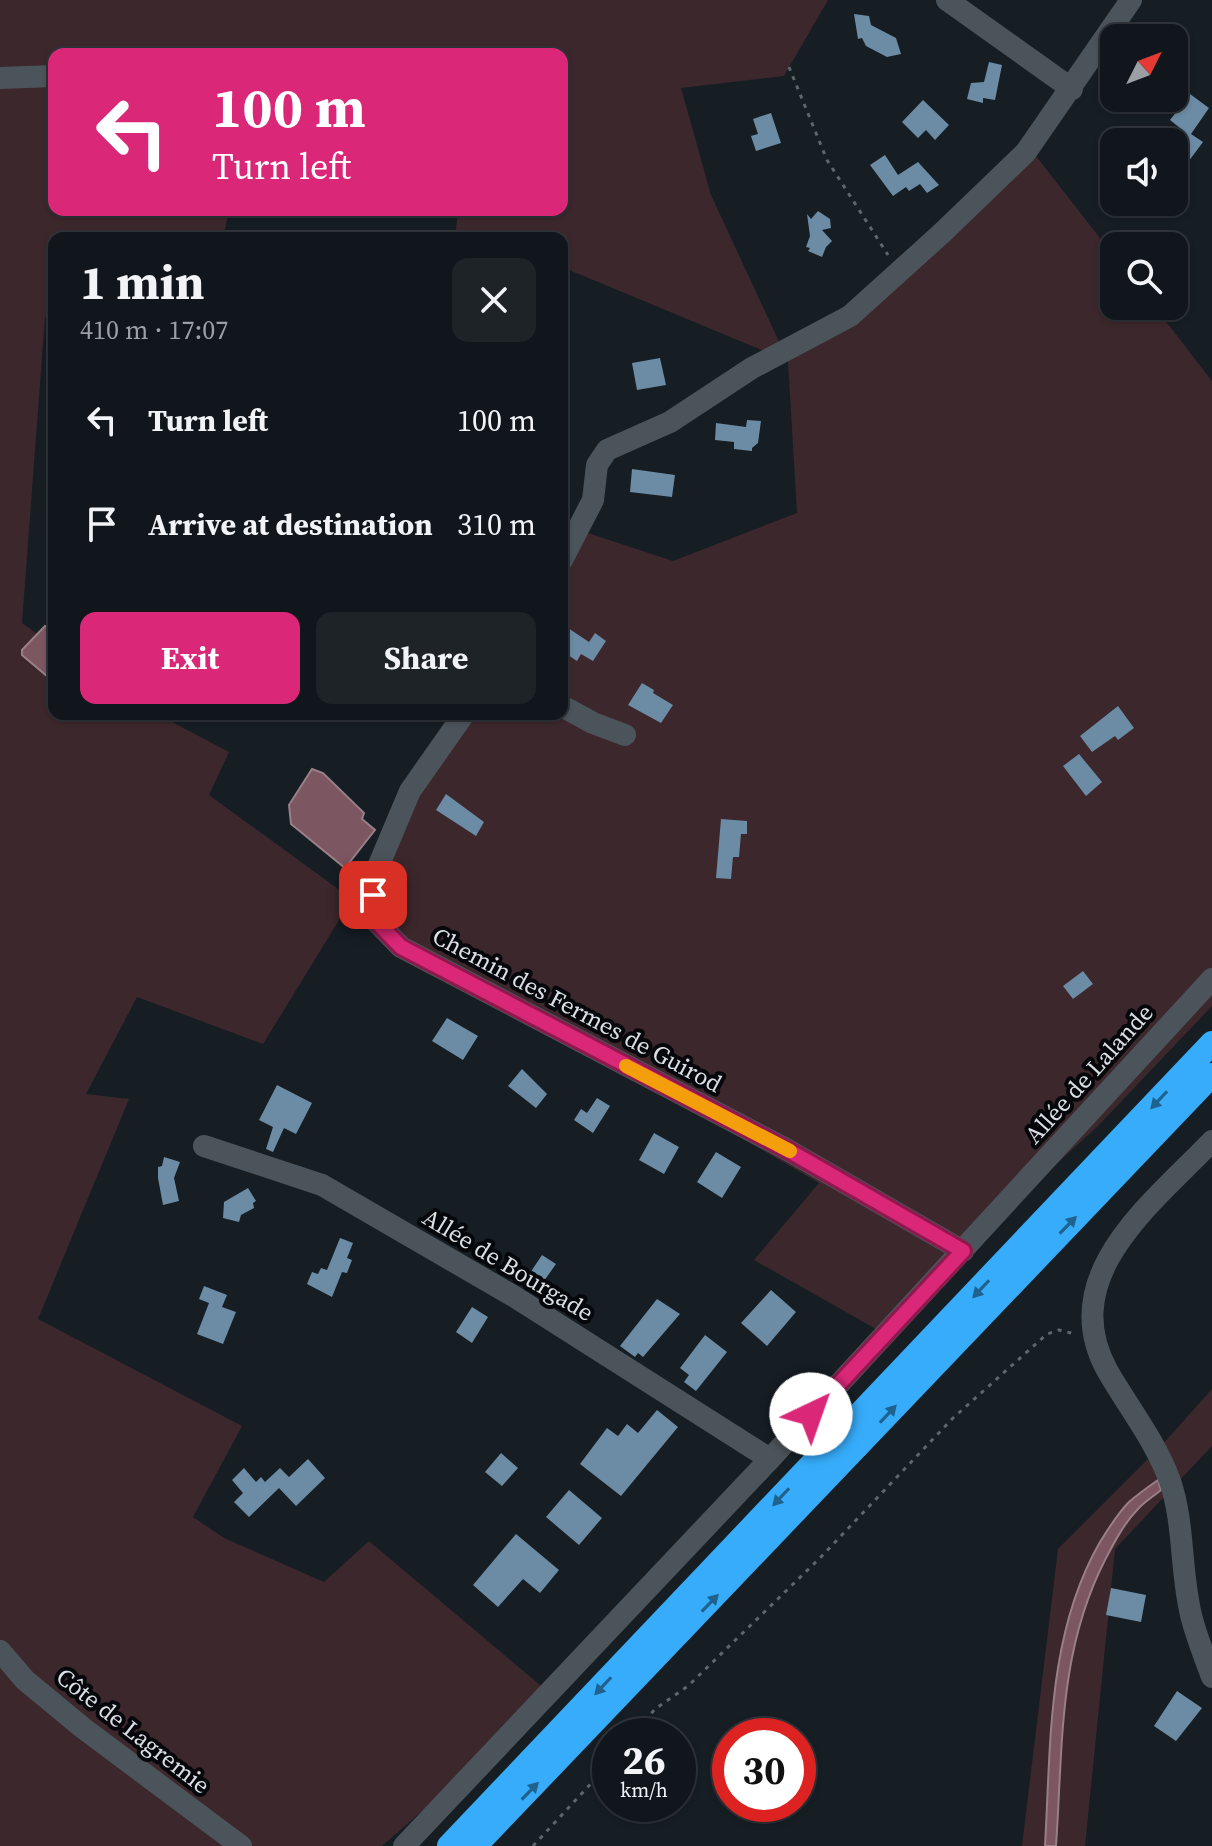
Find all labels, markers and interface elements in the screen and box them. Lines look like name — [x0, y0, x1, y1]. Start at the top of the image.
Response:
north arrow — [1100, 24, 1188, 112]
map controls — [1100, 24, 1188, 320]
text: 100 m — [212, 69, 366, 146]
icon: left — [80, 80, 184, 184]
button: sound — [1100, 128, 1188, 216]
text: Turn left — [212, 142, 351, 191]
button: search — [1100, 232, 1188, 320]
text: 1 min — [80, 249, 205, 315]
button: close — [452, 258, 536, 342]
text: 410 m · 17:07 — [80, 312, 228, 348]
icon: left — [80, 398, 124, 442]
text: Turn left — [148, 400, 268, 441]
text: 100 m — [457, 400, 536, 441]
icon: arrive — [80, 502, 124, 546]
text: Arrive at destination — [148, 504, 433, 545]
text: 310 m — [457, 504, 536, 545]
button: Exit — [80, 612, 300, 704]
button: Share — [316, 612, 536, 704]
pin — [339, 861, 407, 929]
icon: arrive — [351, 873, 395, 917]
street label: Chemin des Fermes de Guirod — [427, 919, 728, 1100]
street label: Allée de Lalande — [1017, 997, 1160, 1151]
one-way arrow — [1150, 1090, 1168, 1109]
street label: Allée de Bourgade — [417, 1201, 600, 1329]
one-way arrow — [1058, 1216, 1076, 1235]
one-way arrow — [972, 1279, 990, 1298]
position arrow — [769, 1372, 853, 1456]
one-way arrow — [879, 1405, 897, 1424]
one-way arrow — [773, 1488, 791, 1507]
one-way arrow — [700, 1594, 718, 1613]
street label: Côte de Lagremie — [49, 1660, 217, 1801]
one-way arrow — [594, 1676, 612, 1695]
speed limit sign: 30 — [712, 1718, 816, 1822]
text: 26 — [622, 1733, 666, 1787]
text: km/h — [620, 1776, 668, 1804]
one-way arrow — [520, 1782, 539, 1801]

